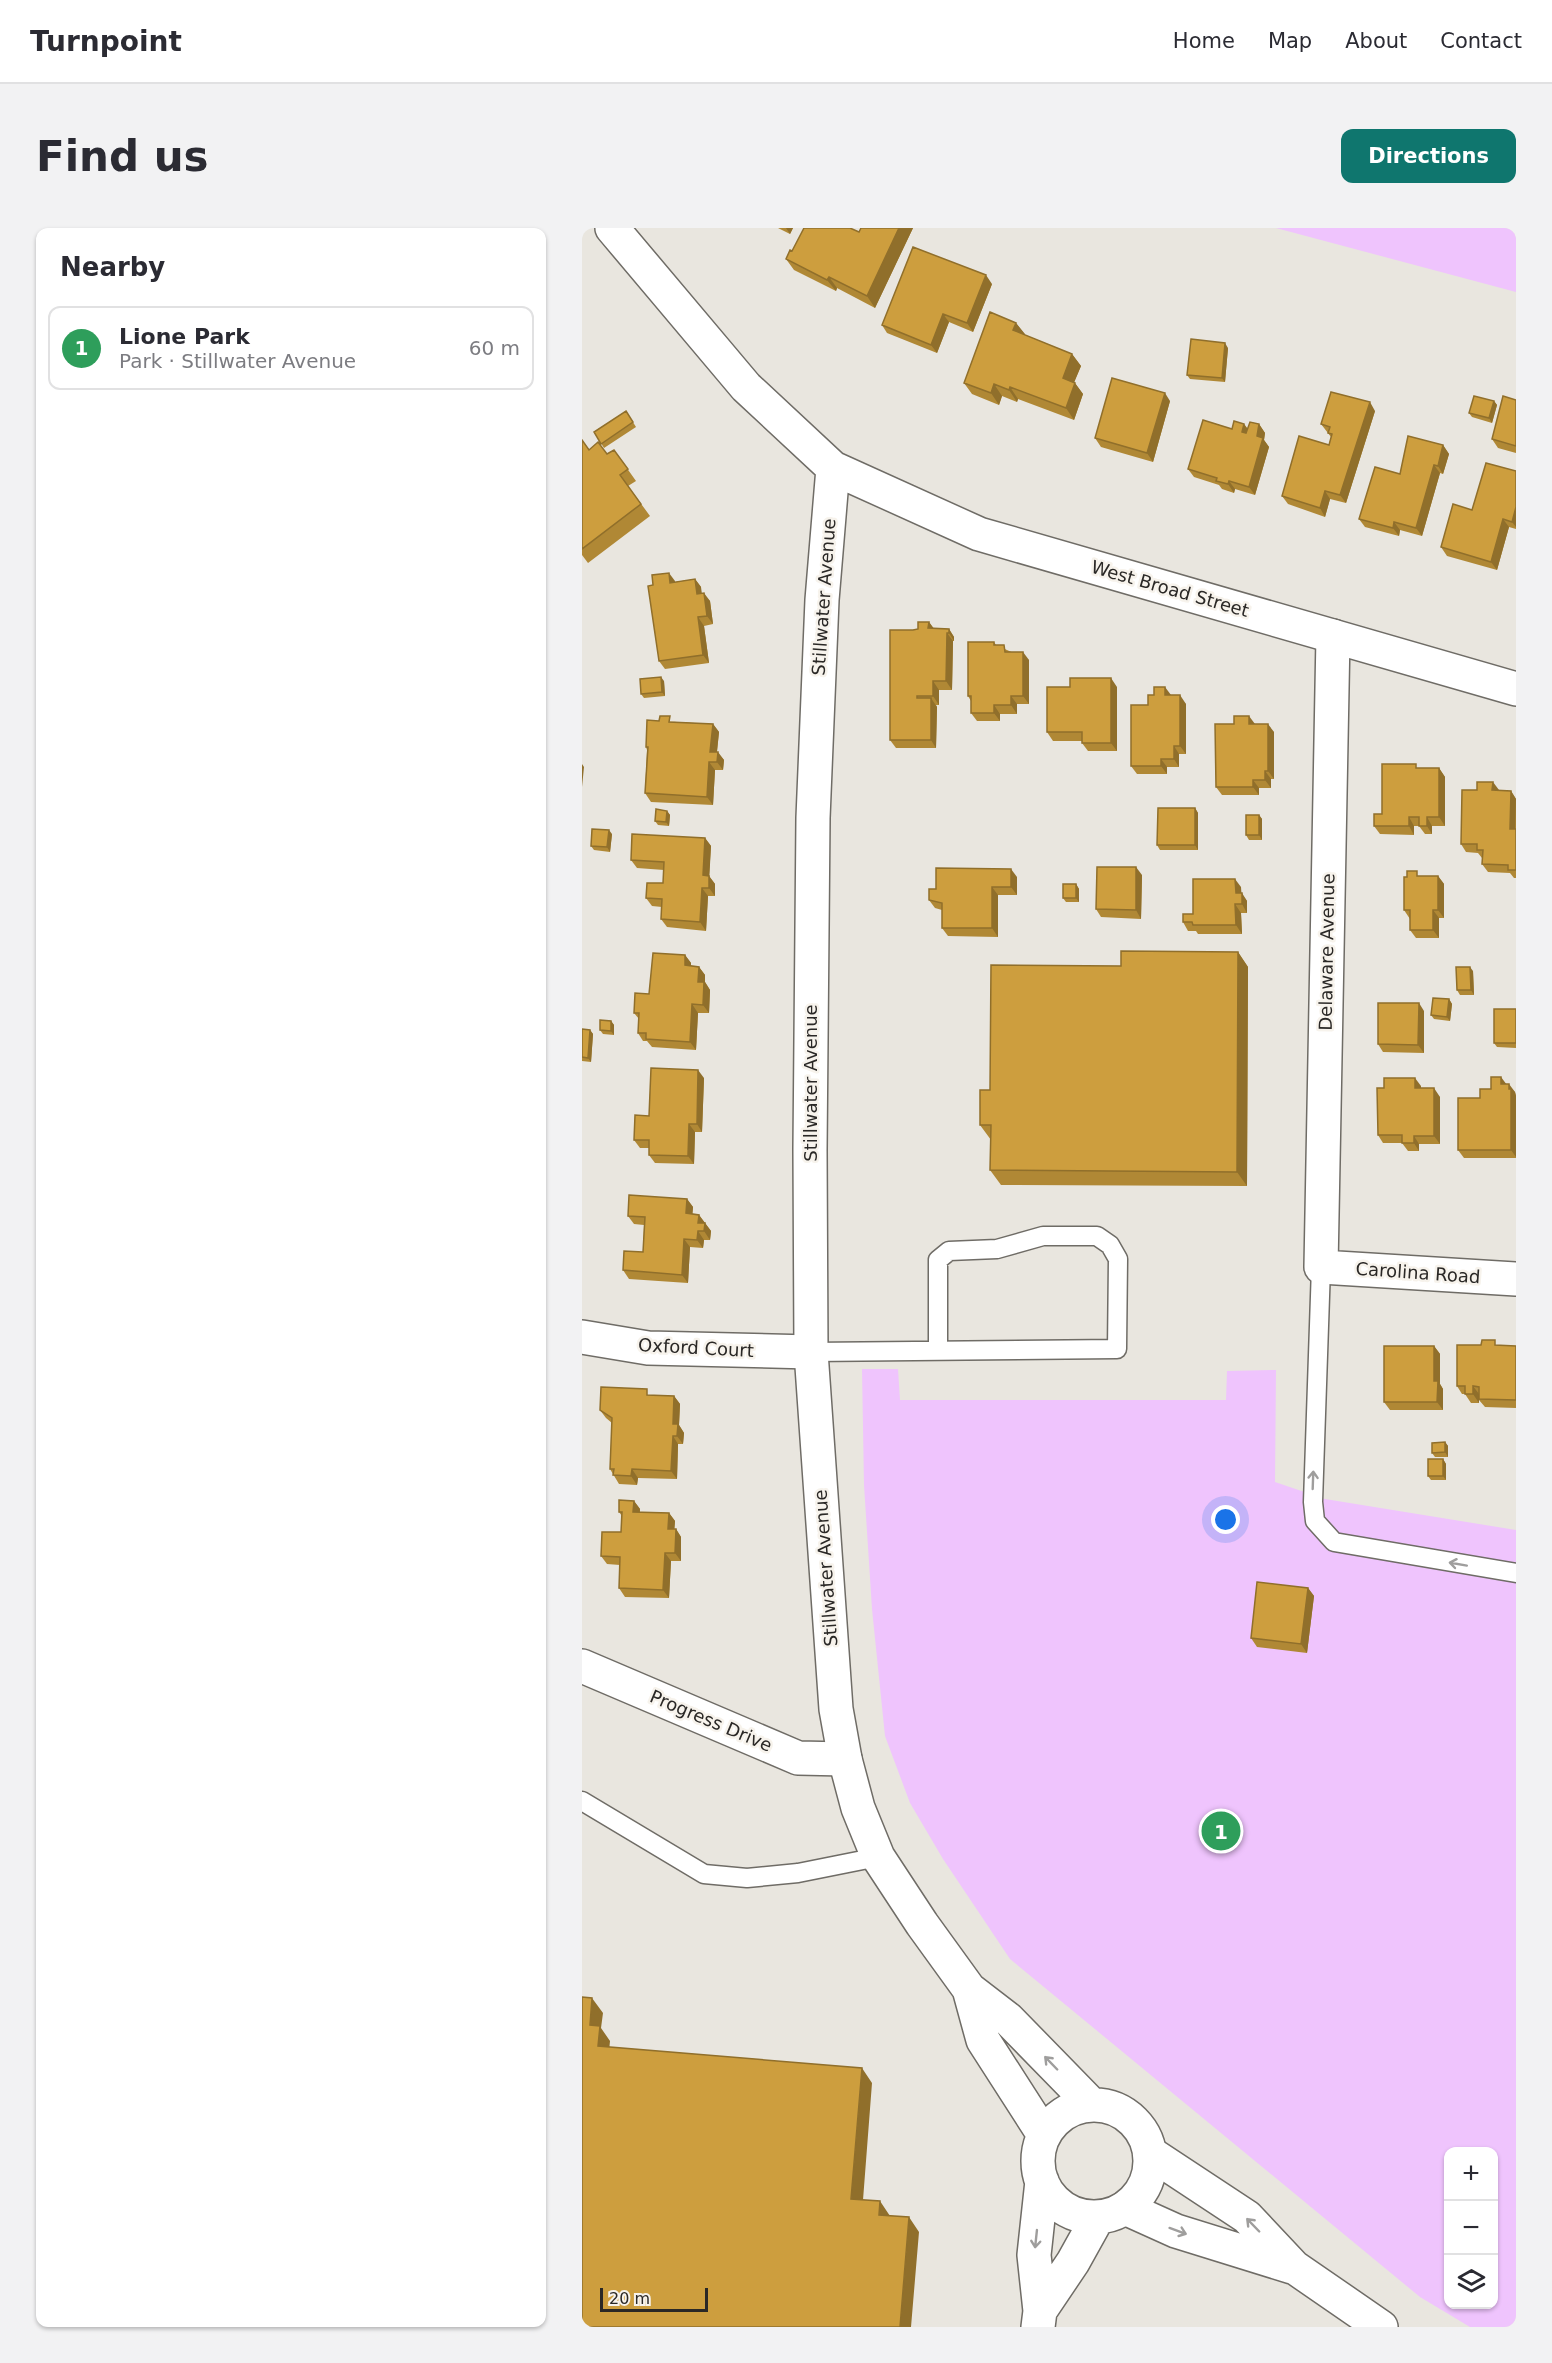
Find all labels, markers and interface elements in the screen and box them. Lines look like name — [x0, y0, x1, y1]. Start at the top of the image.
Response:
text: Turnpoint — [30, 25, 182, 58]
text: Home — [1173, 29, 1235, 53]
text: Map — [1268, 29, 1312, 53]
text: About — [1345, 29, 1407, 53]
text: Contact — [1440, 29, 1522, 53]
button: Directions — [1341, 129, 1516, 183]
text: Find us — [36, 132, 209, 181]
text: Nearby — [60, 252, 165, 282]
text: Lione Park — [119, 324, 250, 349]
text: 1 — [75, 336, 88, 360]
text: 60 m — [469, 336, 520, 360]
text: Park · Stillwater Avenue — [119, 349, 356, 373]
street label: Stillwater Avenue — [808, 518, 839, 676]
street label: West Broad Street — [1089, 556, 1251, 621]
street label: Delaware Avenue — [1315, 873, 1338, 1031]
street label: Stillwater Avenue — [800, 1004, 821, 1162]
street label: Carolina Road — [1355, 1258, 1481, 1287]
street label: Oxford Court — [638, 1334, 754, 1361]
one-way arrow — [1308, 1471, 1319, 1491]
street label: Stillwater Avenue — [810, 1489, 841, 1647]
your location — [1211, 1505, 1240, 1534]
one-way arrow — [1449, 1558, 1469, 1569]
street label: Progress Drive — [647, 1685, 775, 1756]
pin: 1 — [1202, 1808, 1240, 1854]
one-way arrow — [1044, 2055, 1059, 2070]
map controls — [1444, 2147, 1498, 2309]
button: + — [1444, 2147, 1498, 2201]
button: − — [1444, 2201, 1498, 2255]
one-way arrow — [1246, 2217, 1261, 2232]
one-way arrow — [1168, 2226, 1187, 2237]
one-way arrow — [1030, 2229, 1041, 2249]
button: layers — [1444, 2255, 1498, 2309]
scale bar — [600, 2285, 708, 2312]
text: 20 m — [609, 2289, 650, 2308]

